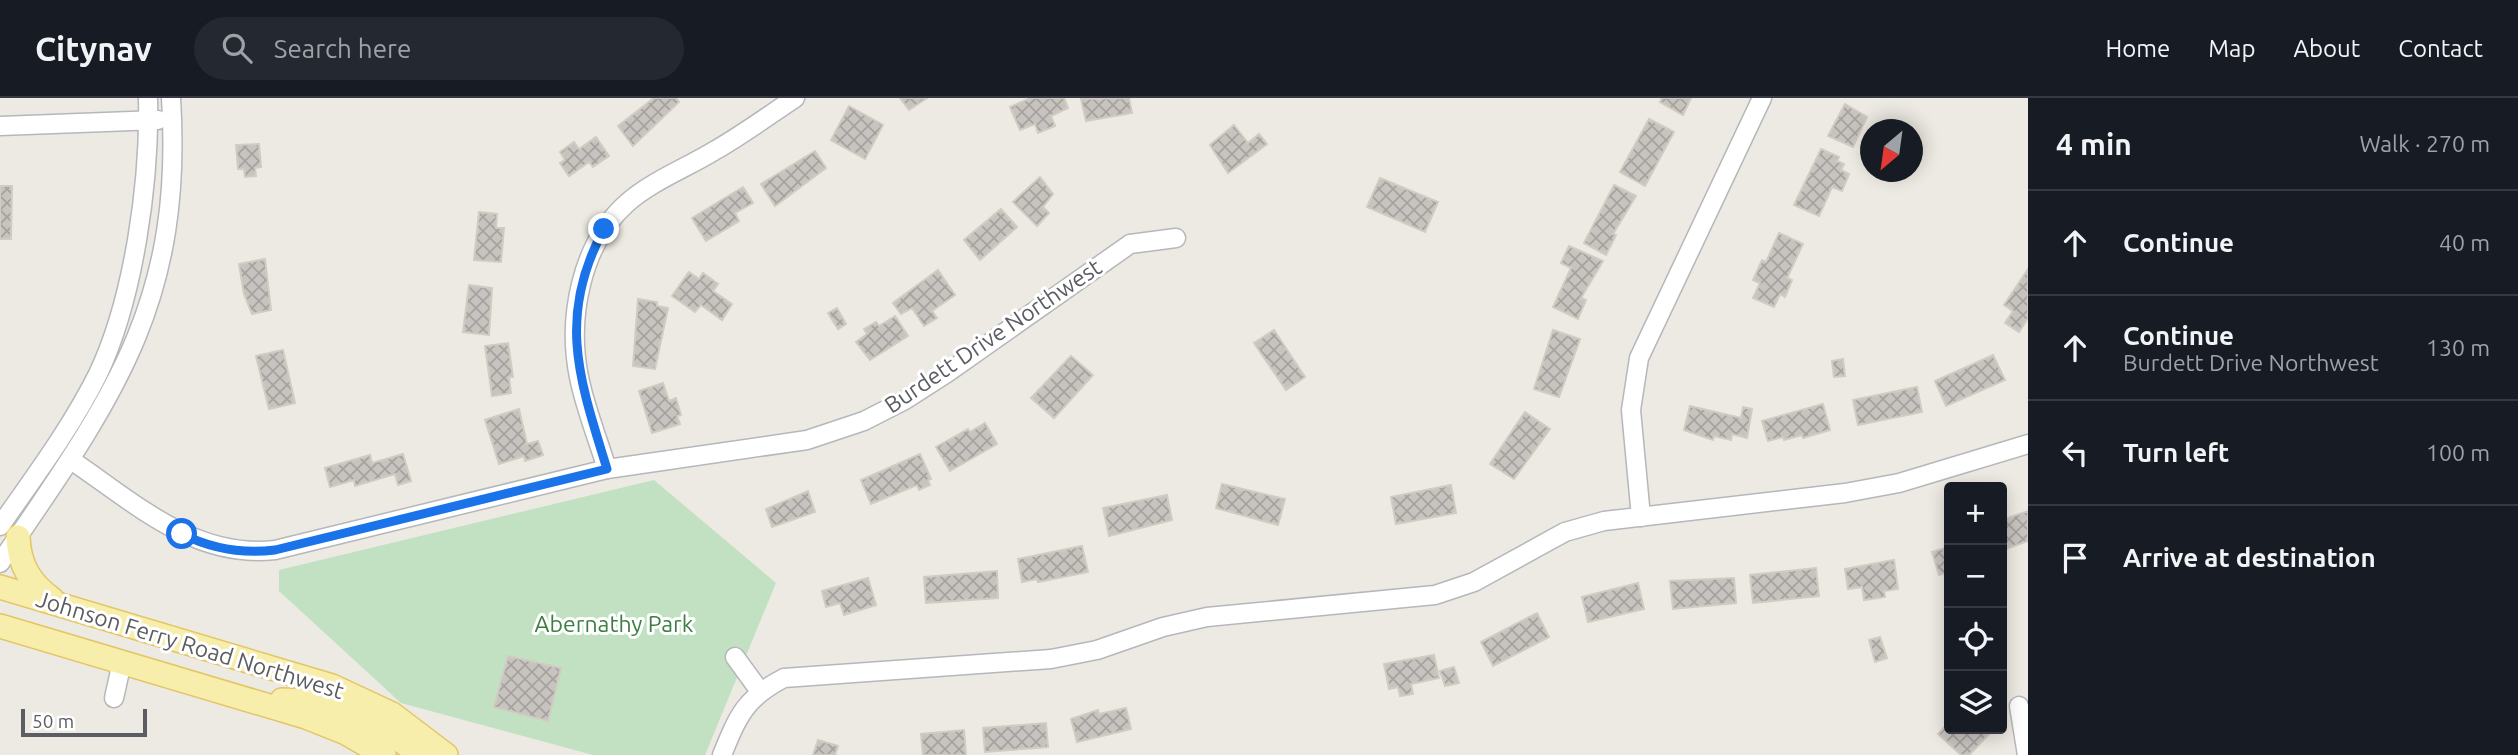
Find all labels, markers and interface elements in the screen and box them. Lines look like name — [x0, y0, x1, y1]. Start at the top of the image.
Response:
search box — [194, 17, 684, 80]
icon: search — [218, 29, 256, 67]
text: Citynav — [35, 30, 152, 67]
text: Search here — [274, 34, 411, 63]
text: Home — [2105, 35, 2170, 62]
text: Map — [2208, 35, 2255, 62]
text: About — [2293, 35, 2360, 62]
text: Contact — [2398, 35, 2483, 62]
north arrow — [1860, 119, 1923, 182]
text: 4 min — [2056, 127, 2132, 161]
text: Walk · 270 m — [2359, 131, 2490, 156]
route end — [588, 213, 619, 244]
icon: ahead — [2056, 224, 2094, 262]
text: Continue — [2123, 228, 2234, 257]
text: 40 m — [2439, 230, 2490, 255]
street label: Burdett Drive Northwest — [880, 254, 1106, 417]
text: Continue — [2123, 321, 2234, 350]
icon: ahead — [2056, 329, 2094, 367]
text: 130 m — [2426, 335, 2490, 360]
text: Burdett Drive Northwest — [2123, 350, 2379, 375]
icon: left — [2056, 434, 2094, 472]
text: Turn left — [2123, 438, 2229, 467]
text: 100 m — [2426, 440, 2490, 465]
map controls — [1944, 482, 2007, 734]
button: + — [1944, 482, 2007, 545]
route start — [166, 518, 197, 549]
icon: arrive — [2056, 539, 2094, 577]
text: Arrive at destination — [2123, 543, 2376, 572]
button: − — [1944, 545, 2007, 608]
street label: Johnson Ferry Road Northwest — [33, 586, 347, 703]
button: locate — [1944, 608, 2007, 671]
park label: Abernathy Park — [535, 611, 694, 636]
button: layers — [1944, 671, 2007, 734]
scale bar — [21, 706, 147, 738]
text: 50 m — [32, 710, 74, 732]

